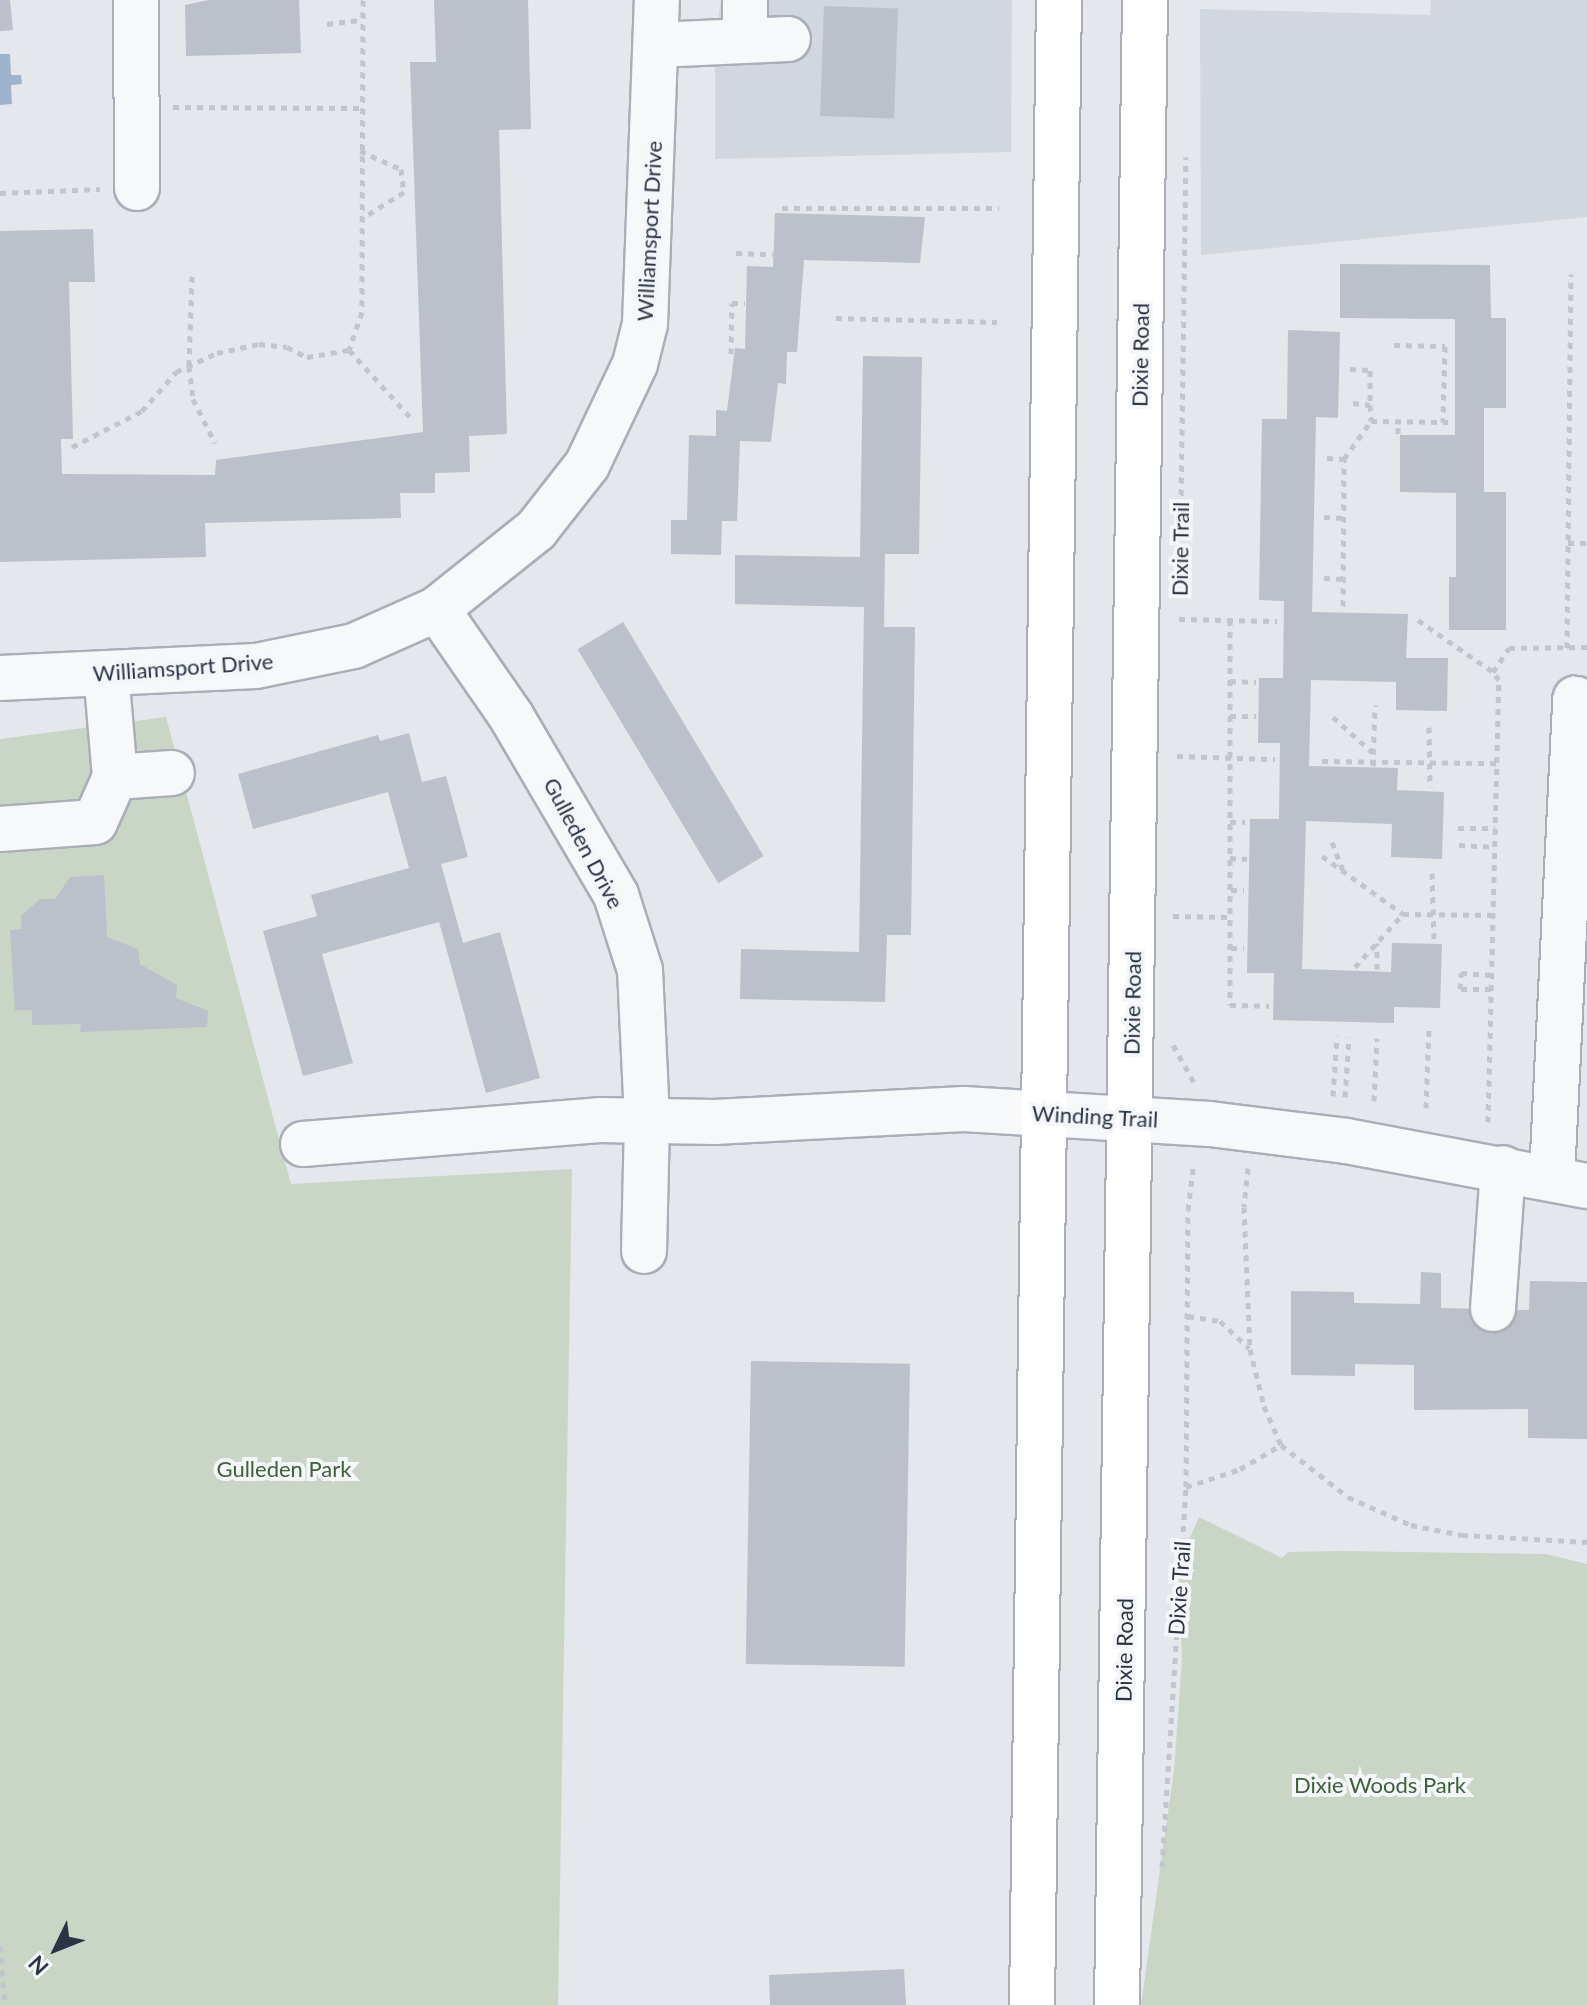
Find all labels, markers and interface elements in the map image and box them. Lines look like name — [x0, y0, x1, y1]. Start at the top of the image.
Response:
street label: Williamsport Drive — [631, 140, 667, 322]
street label: Dixie Road — [1126, 303, 1154, 407]
street label: Dixie Trail — [1166, 501, 1194, 597]
street label: Williamsport Drive — [92, 648, 274, 686]
street label: Gulleden Drive — [538, 773, 630, 913]
street label: Dixie Road — [1118, 951, 1146, 1055]
street label: Winding Trail — [1031, 1099, 1159, 1133]
park label: Gulleden Park — [217, 1456, 351, 1482]
street label: Dixie Trail — [1163, 1540, 1195, 1636]
street label: Dixie Road — [1110, 1598, 1138, 1702]
park label: Dixie Woods Park — [1294, 1772, 1466, 1798]
north arrow — [16, 1909, 96, 1989]
text: N — [22, 1950, 54, 1981]

